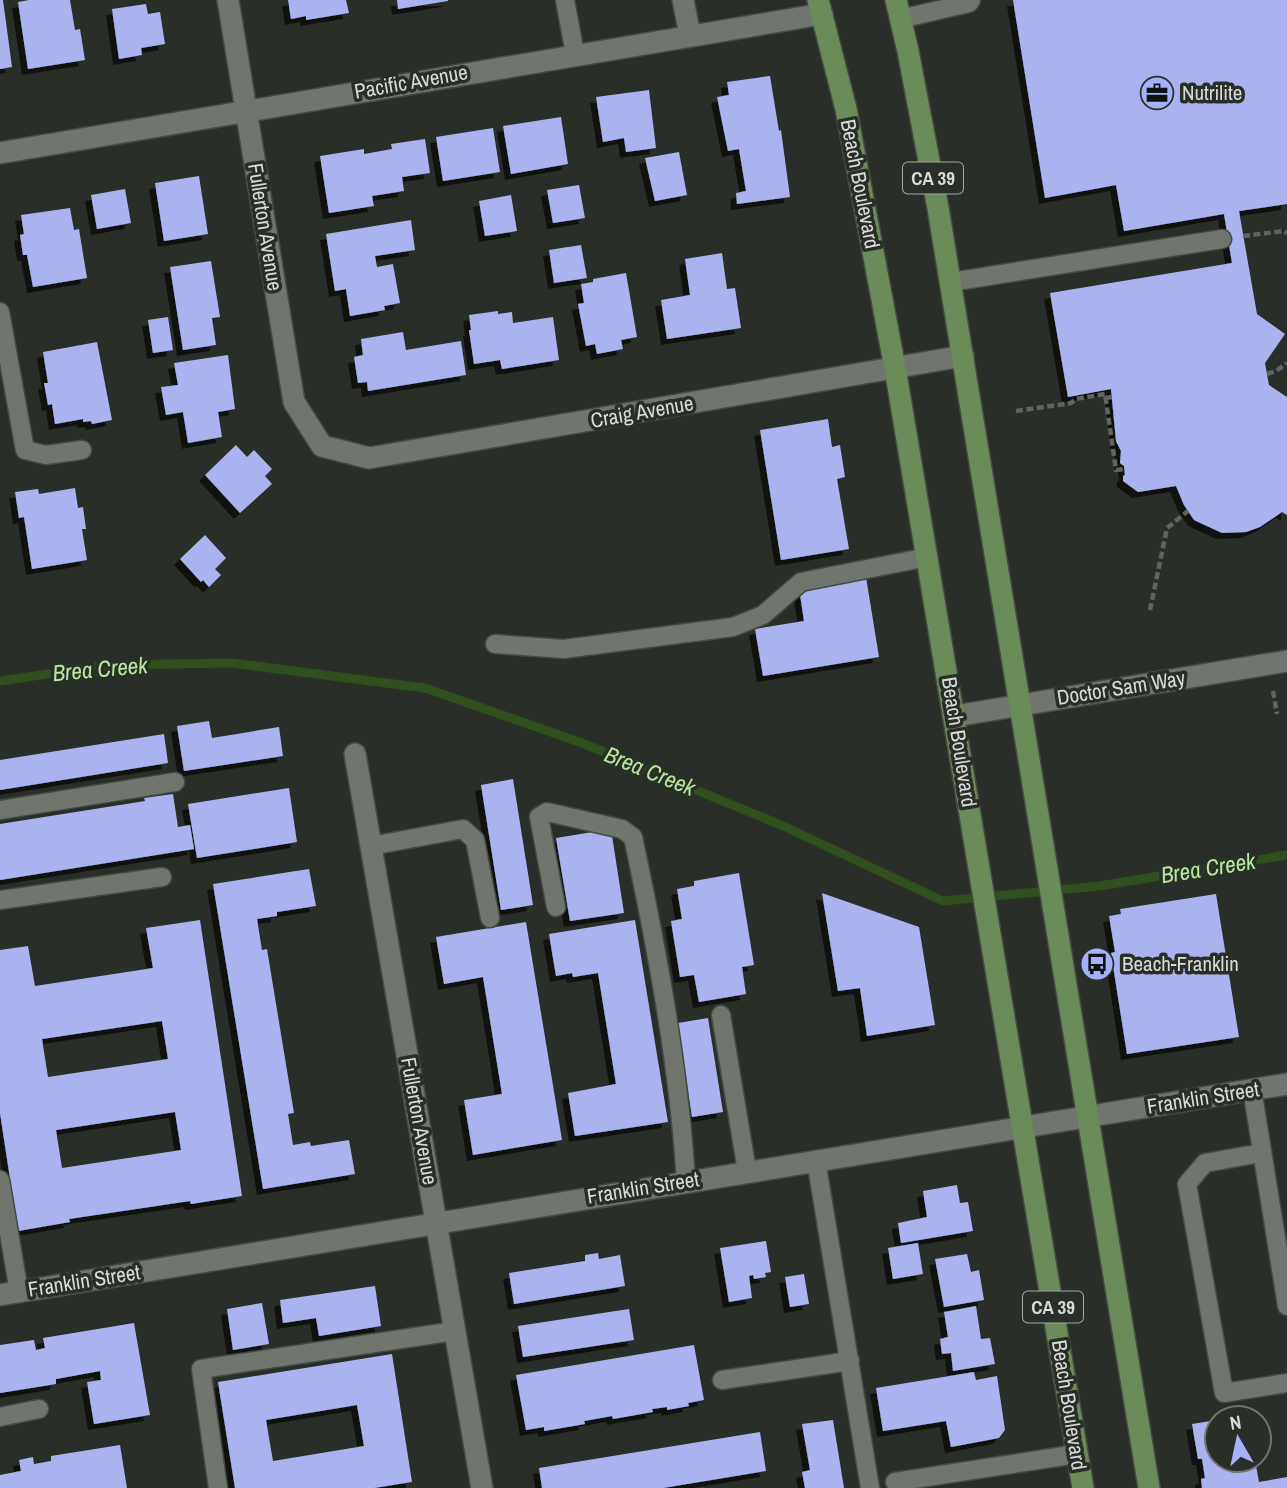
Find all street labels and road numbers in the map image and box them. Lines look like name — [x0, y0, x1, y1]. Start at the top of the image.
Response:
street label: Pacific Avenue — [352, 57, 470, 106]
street label: Beach Boulevard — [834, 117, 887, 251]
street label: Fullerton Avenue — [241, 161, 290, 293]
road number: CA 39 — [903, 162, 963, 194]
street label: Craig Avenue — [588, 388, 696, 435]
street label: Doctor Sam Way — [1055, 663, 1188, 712]
street label: Beach Boulevard — [935, 675, 984, 809]
street label: Fullerton Avenue — [394, 1055, 445, 1187]
street label: Franklin Street — [1145, 1074, 1261, 1121]
street label: Franklin Street — [585, 1164, 701, 1211]
street label: Franklin Street — [26, 1257, 142, 1304]
road number: CA 39 — [1023, 1292, 1083, 1322]
street label: Beach Boulevard — [1045, 1338, 1094, 1472]

